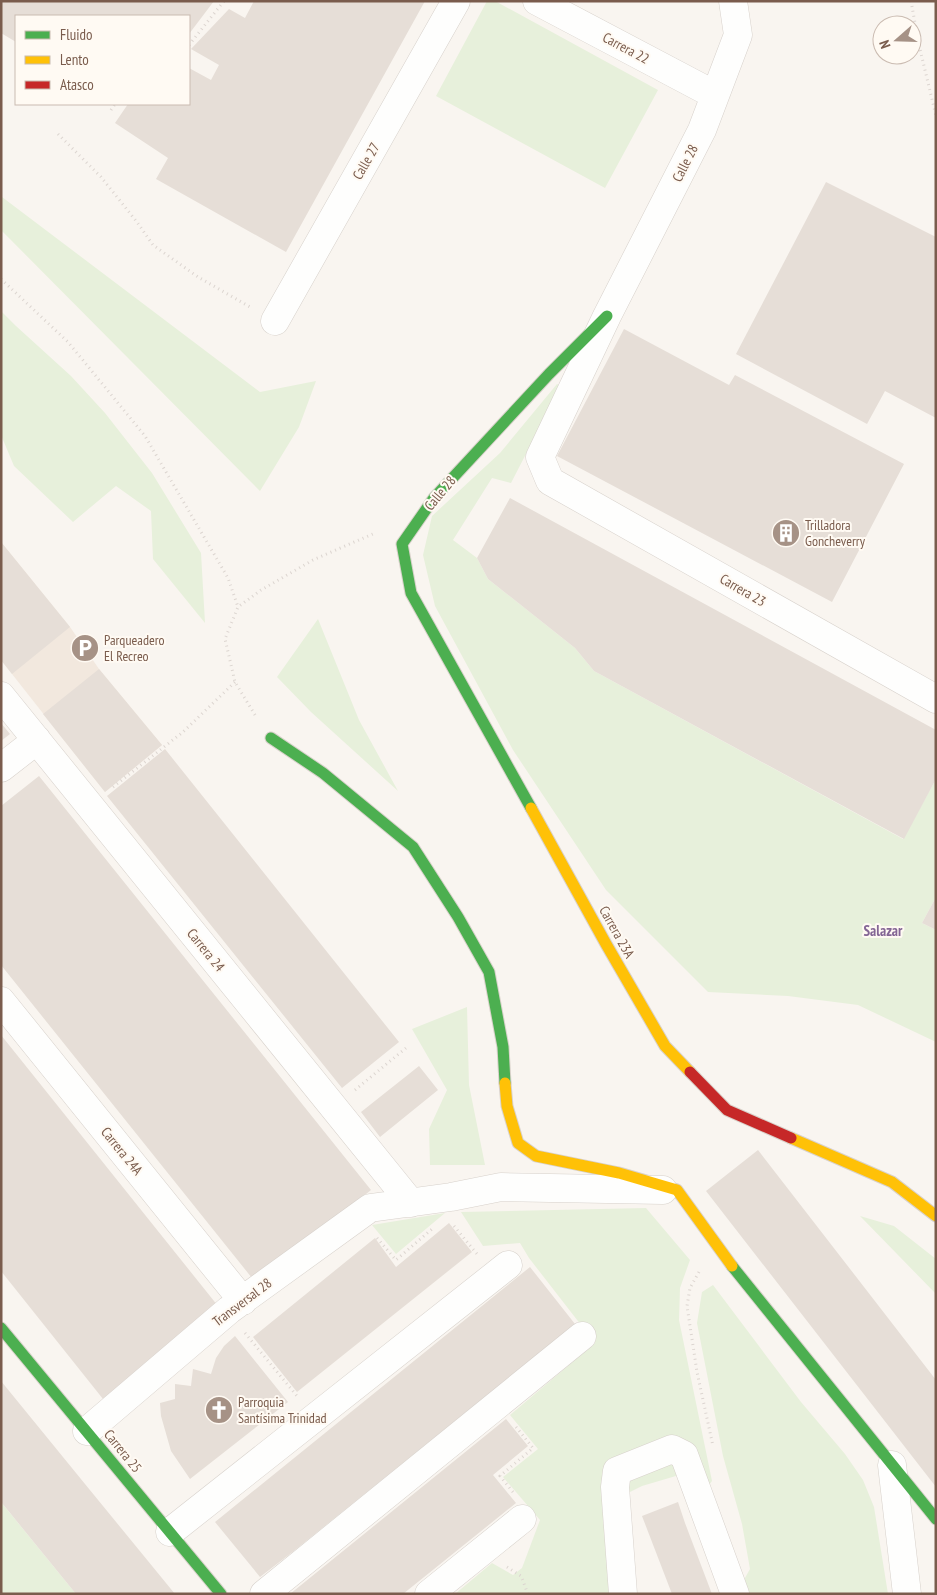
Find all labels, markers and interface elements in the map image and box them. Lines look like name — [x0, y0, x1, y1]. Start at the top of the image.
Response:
legend — [15, 15, 190, 105]
north arrow — [872, 15, 922, 65]
text: Fluido — [60, 25, 92, 44]
street label: Carrera 22 — [600, 28, 652, 68]
text: N — [875, 38, 895, 51]
text: Lento — [60, 50, 89, 69]
text: Atasco — [60, 75, 94, 94]
street label: Calle 27 — [348, 139, 384, 183]
street label: Calle 28 — [668, 141, 702, 185]
street label: Calle 28 — [420, 472, 460, 514]
place label: Trilladora Goncheverry — [805, 516, 866, 550]
building icon: Trilladora Goncheverry — [771, 518, 801, 548]
street label: Carrera 23 — [717, 570, 769, 610]
place label: Parqueadero El Recreo — [104, 631, 165, 665]
parking icon: Parqueadero El Recreo — [70, 633, 100, 663]
street label: Carrera 23A — [595, 903, 639, 962]
district label: Salazar — [864, 921, 903, 940]
street label: Carrera 24 — [183, 925, 229, 976]
street label: Carrera 24A — [97, 1123, 147, 1179]
street label: Transversal 28 — [209, 1274, 275, 1330]
place label: Parroquia Santísima Trinidad — [238, 1393, 327, 1427]
church icon: Parroquia Santísima Trinidad — [204, 1395, 234, 1425]
street label: Carrera 25 — [100, 1426, 146, 1476]

